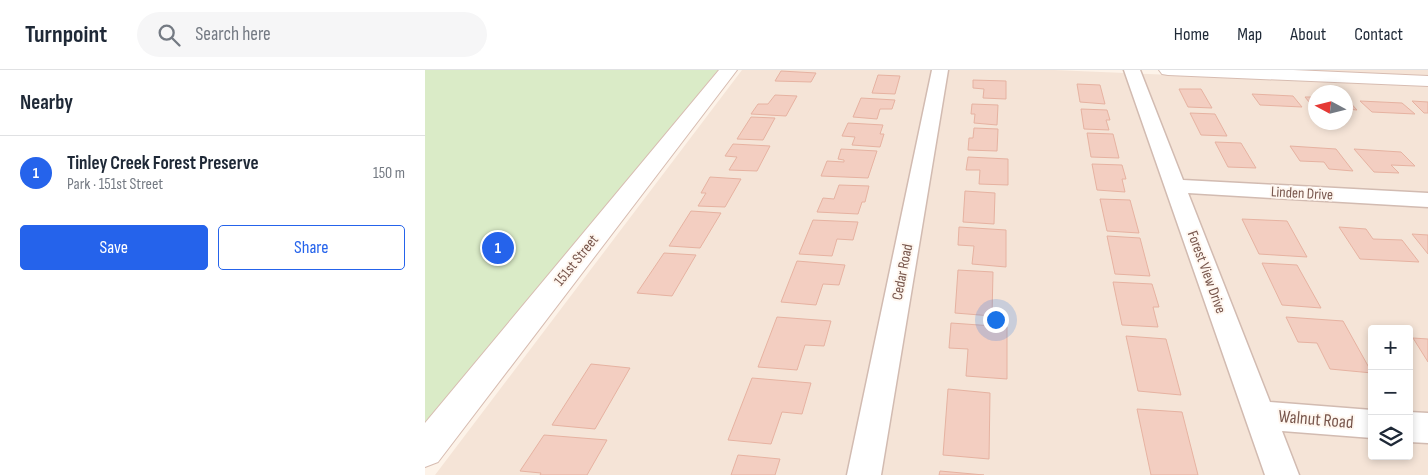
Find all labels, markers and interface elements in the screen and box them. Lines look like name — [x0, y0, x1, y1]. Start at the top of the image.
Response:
search box — [137, 12, 487, 57]
text: Turnpoint — [25, 20, 107, 49]
icon: search — [155, 21, 183, 49]
text: Search here — [195, 23, 271, 46]
text: Home — [1174, 24, 1209, 45]
text: Map — [1237, 24, 1262, 45]
text: About — [1290, 24, 1326, 45]
text: Contact — [1354, 24, 1403, 45]
north arrow — [1308, 85, 1353, 130]
text: Nearby — [20, 90, 73, 115]
text: Tinley Creek Forest Preserve — [67, 152, 259, 175]
text: 1 — [33, 164, 39, 183]
text: 150 m — [373, 164, 405, 183]
text: Park · 151st Street — [67, 175, 163, 194]
street label: Linden Drive — [1270, 182, 1333, 205]
button: Save — [20, 225, 208, 270]
button: Share — [218, 225, 405, 270]
street label: Forest View Drive — [1183, 228, 1230, 316]
pin: 1 — [482, 229, 514, 267]
street label: 151st Street — [550, 230, 603, 290]
street label: Cedar Road — [888, 242, 917, 302]
your location — [983, 307, 1009, 333]
map controls — [1368, 325, 1413, 460]
button: + — [1368, 325, 1413, 370]
button: − — [1368, 370, 1413, 415]
street label: Walnut Road — [1278, 406, 1354, 433]
button: layers — [1368, 415, 1413, 460]

